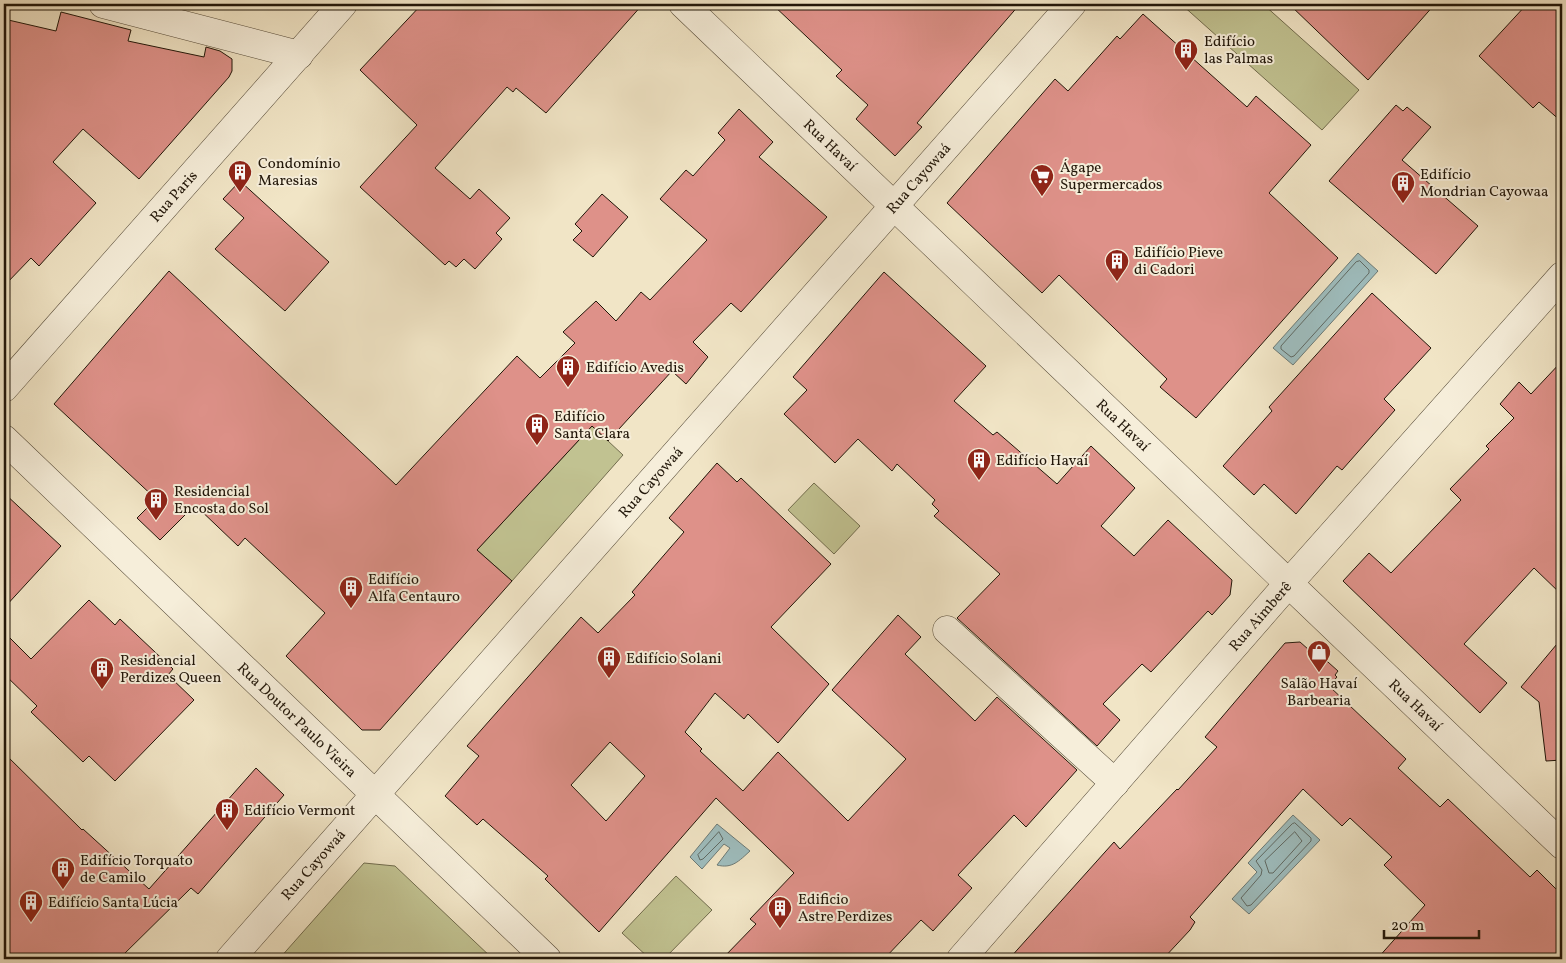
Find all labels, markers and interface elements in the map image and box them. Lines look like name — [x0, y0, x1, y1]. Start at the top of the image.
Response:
place label: Edifício las Palmas — [1204, 32, 1273, 70]
building icon: Edifício las Palmas — [1173, 37, 1199, 71]
street label: Rua Havaí — [798, 115, 861, 177]
street label: Rua Cayowaá — [882, 139, 957, 219]
place label: Condomínio Maresias — [258, 154, 340, 192]
place label: Ágape Supermercados — [1060, 158, 1162, 196]
building icon: Condomínio Maresias — [227, 159, 253, 193]
supermarket icon: Ágape Supermercados — [1029, 163, 1055, 197]
place label: Edifício Mondrian Cayowaa — [1420, 165, 1548, 203]
street label: Rua Paris — [146, 167, 203, 228]
building icon: Edifício Mondrian Cayowaa — [1390, 170, 1416, 204]
place label: Edifício Pieve di Cadori — [1134, 243, 1223, 281]
building icon: Edifício Pieve di Cadori — [1104, 248, 1130, 282]
building icon: Edifício Avedis — [555, 354, 581, 388]
place label: Edifício Avedis — [586, 358, 684, 379]
street label: Rua Havaí — [1090, 395, 1154, 457]
place label: Edifício Santa Clara — [554, 407, 630, 445]
building icon: Edifício Santa Clara — [524, 412, 550, 446]
street label: Rua Cayowaá — [615, 443, 689, 523]
building icon: Edifício Havaí — [966, 447, 992, 481]
place label: Edifício Havaí — [996, 451, 1089, 472]
place label: Residencial Encosta do Sol — [174, 482, 269, 520]
building icon: Residencial Encosta do Sol — [143, 487, 169, 521]
place label: Edifício Alfa Centauro — [368, 570, 460, 608]
building icon: Edifício Alfa Centauro — [338, 575, 364, 609]
street label: Rua Aimberê — [1225, 578, 1297, 656]
shop icon: Salão Havaí Barbearia — [1306, 639, 1332, 673]
building icon: Edifício Solani — [596, 645, 622, 679]
place label: Edifício Solani — [626, 649, 722, 670]
place label: Residencial Perdizes Queen — [120, 651, 221, 689]
building icon: Residencial Perdizes Queen — [89, 656, 115, 690]
street label: Rua Doutor Paulo Vieira — [232, 659, 361, 783]
place label: Salão Havaí Barbearia — [1281, 674, 1358, 712]
street label: Rua Havaí — [1383, 675, 1447, 737]
building icon: Edifício Vermont — [214, 797, 240, 831]
place label: Edifício Vermont — [244, 801, 355, 822]
street label: Rua Cayowaá — [277, 825, 352, 906]
place label: Edifício Torquato de Camilo — [80, 851, 193, 889]
building icon: Edifício Torquato de Camilo — [50, 856, 76, 890]
building icon: Edifício Santa Lúcia — [18, 889, 44, 923]
place label: Edificio Astre Perdizes — [798, 890, 892, 928]
place label: Edifício Santa Lúcia — [48, 893, 178, 914]
building icon: Edificio Astre Perdizes — [767, 895, 793, 929]
scale bar — [1384, 908, 1478, 940]
text: 20 m — [1391, 916, 1424, 937]

